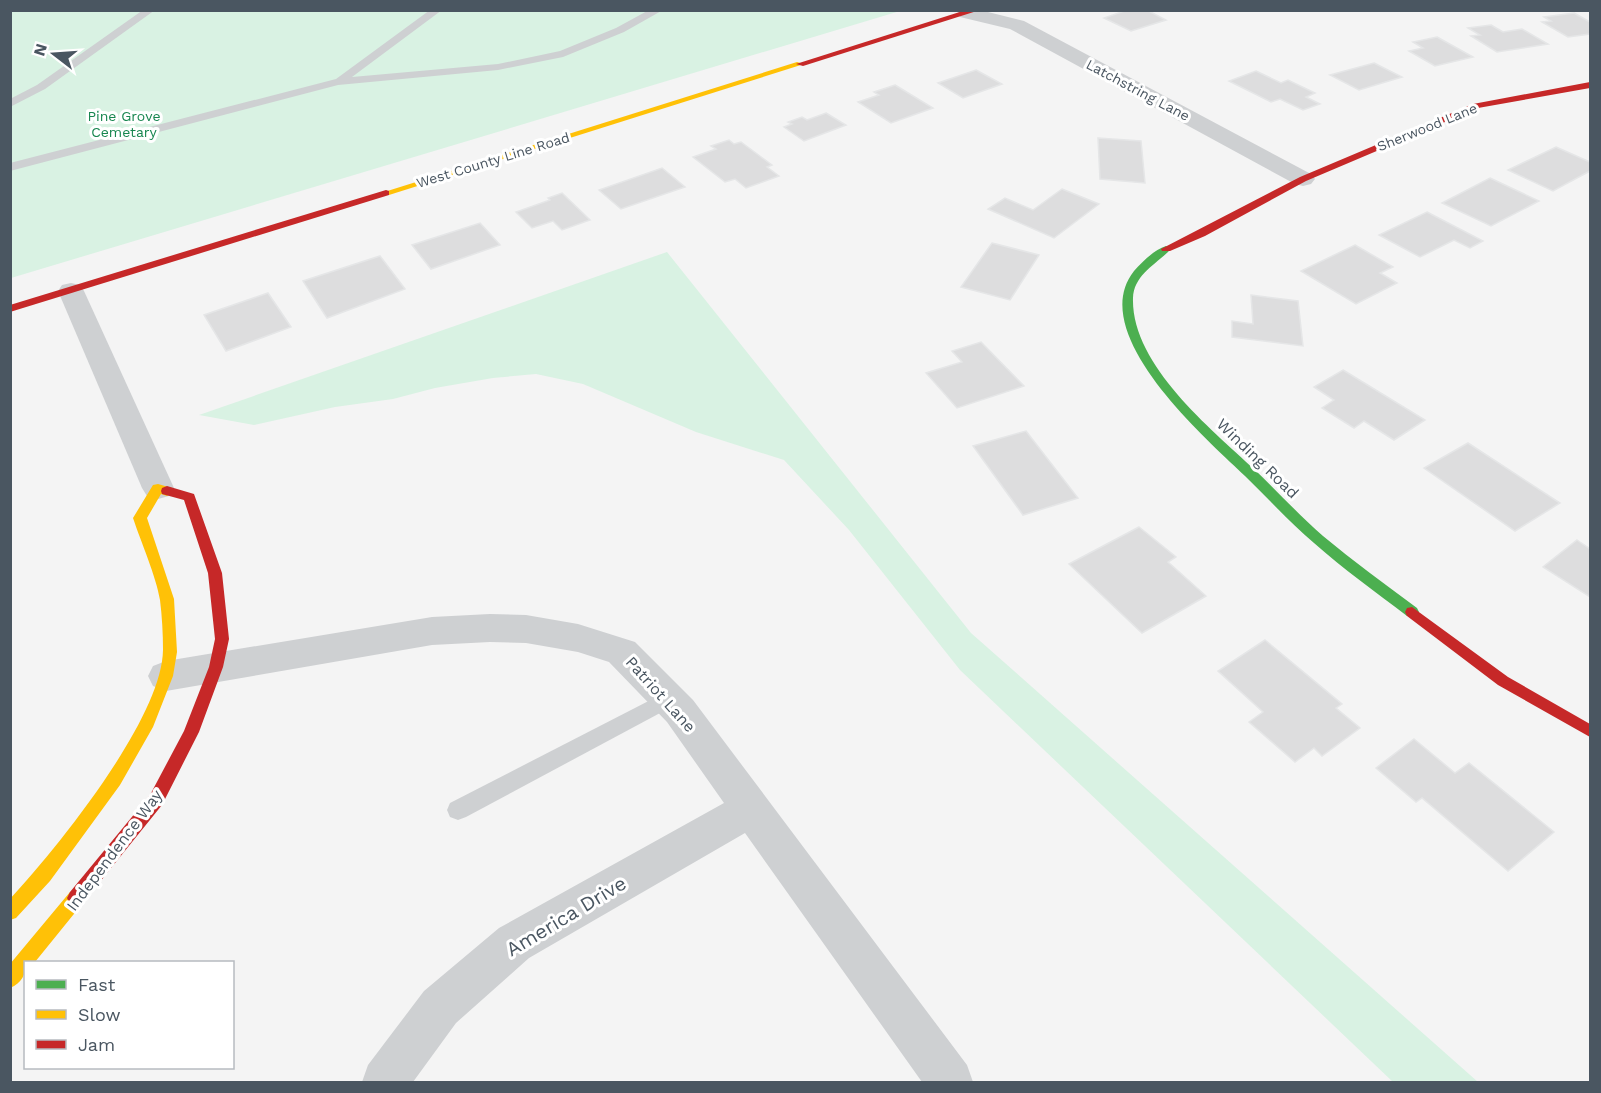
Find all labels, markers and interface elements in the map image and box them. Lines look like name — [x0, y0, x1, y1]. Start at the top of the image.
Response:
north arrow — [24, 24, 84, 84]
text: N — [29, 41, 51, 58]
street label: Latchstring Lane — [1083, 56, 1193, 124]
street label: Sherwood Lane — [1375, 100, 1479, 154]
park label: Pine Grove Cemetary — [87, 108, 161, 140]
street label: West County Line Road — [414, 129, 572, 191]
street label: Winding Road — [1213, 414, 1303, 502]
street label: Patriot Lane — [622, 653, 700, 736]
street label: Independence Way — [63, 785, 167, 915]
street label: America Drive — [502, 871, 630, 961]
legend — [24, 961, 234, 1069]
text: Fast — [78, 974, 116, 995]
text: Slow — [78, 1004, 121, 1025]
text: Jam — [78, 1034, 115, 1055]

